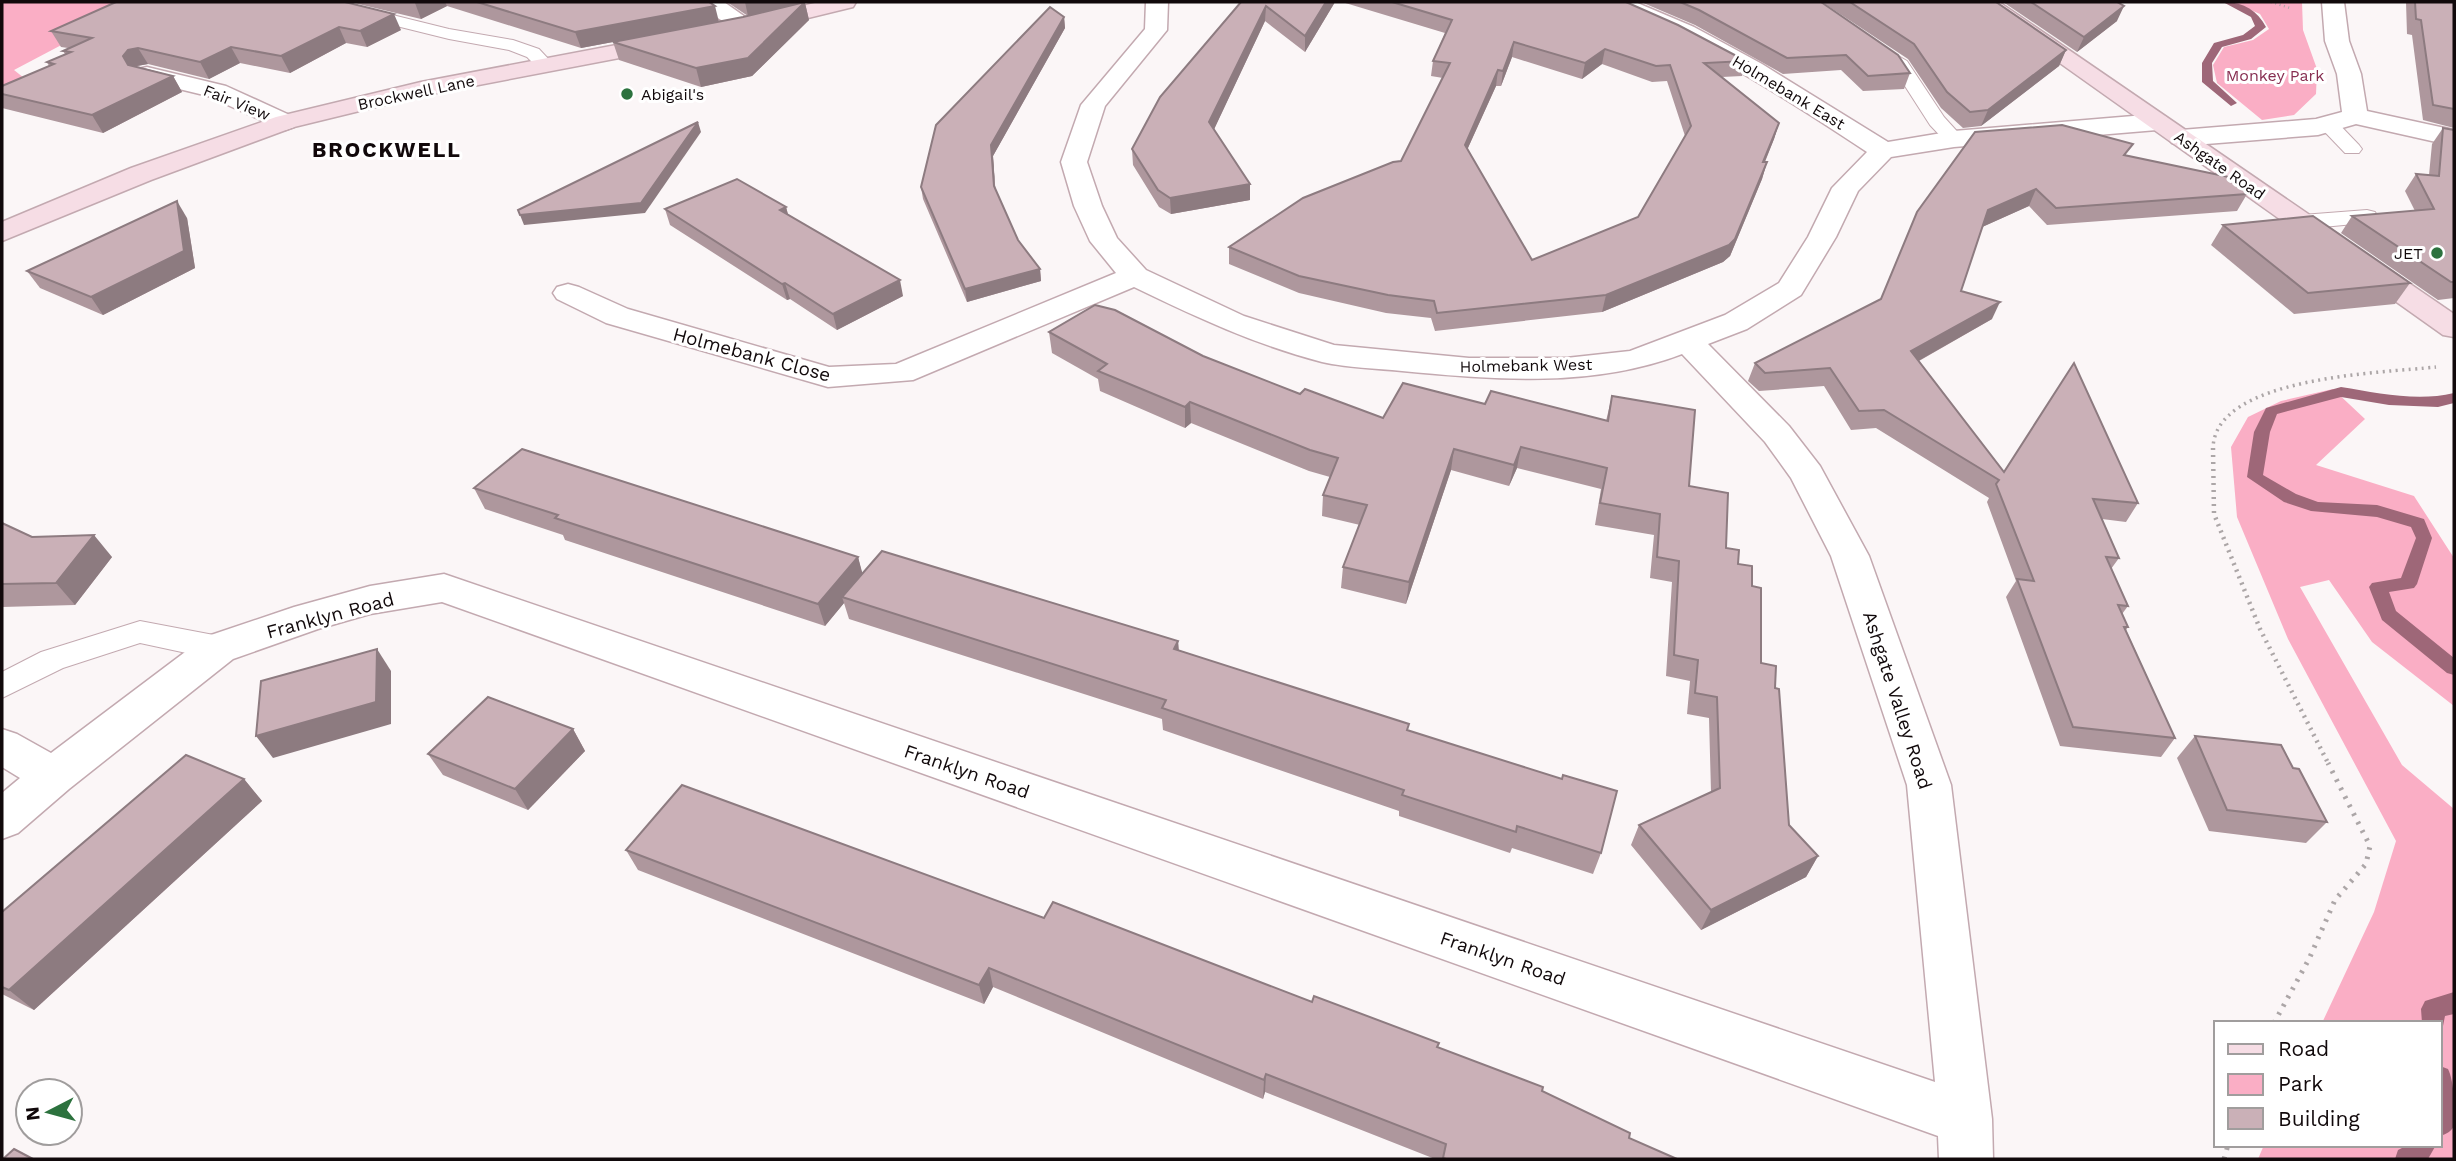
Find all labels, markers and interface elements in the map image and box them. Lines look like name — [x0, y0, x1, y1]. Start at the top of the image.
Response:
street label: Holmebank East — [1729, 51, 1849, 134]
park label: Monkey Park — [2226, 66, 2324, 85]
street label: Brockwell Lane — [356, 71, 476, 114]
street label: Fair View — [201, 80, 273, 124]
place label: Abigail's — [641, 85, 704, 104]
marker: Abigail's — [619, 86, 635, 102]
street label: Ashgate Road — [2171, 127, 2269, 204]
district label: BROCKWELL — [312, 137, 462, 162]
place label: JET — [2394, 244, 2423, 263]
marker: JET — [2429, 245, 2445, 261]
street label: Holmebank Close — [670, 322, 833, 387]
street label: Holmebank West — [1460, 355, 1593, 376]
street label: Franklyn Road — [264, 587, 397, 644]
street label: Ashgate Valley Road — [1858, 608, 1937, 792]
street label: Franklyn Road — [901, 739, 1033, 804]
street label: Franklyn Road — [1437, 926, 1569, 991]
legend — [2214, 1021, 2442, 1147]
text: Road — [2278, 1036, 2329, 1061]
text: Park — [2278, 1071, 2323, 1096]
north arrow — [14, 1077, 84, 1147]
text: N — [20, 1106, 45, 1122]
text: Building — [2278, 1106, 2360, 1131]

